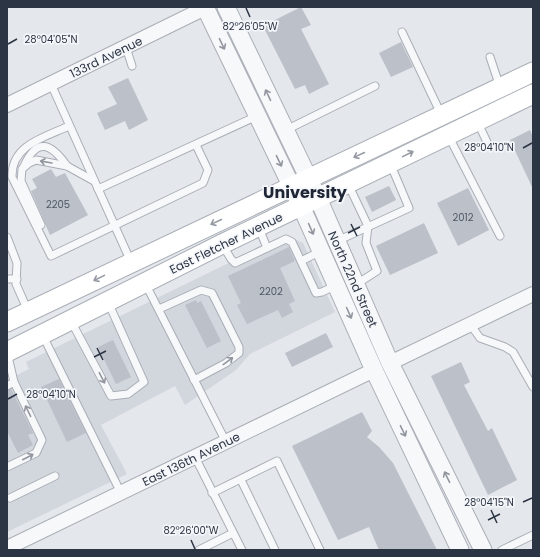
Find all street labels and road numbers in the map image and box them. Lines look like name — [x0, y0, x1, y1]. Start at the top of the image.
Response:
street label: 133rd Avenue — [67, 32, 145, 82]
street label: East Fletcher Avenue — [167, 208, 285, 278]
street label: North 22nd Street — [324, 228, 382, 330]
street label: East 136th Avenue — [139, 428, 243, 490]

